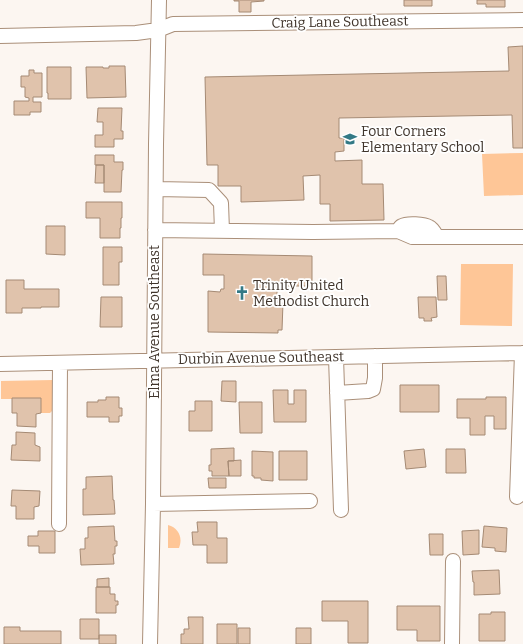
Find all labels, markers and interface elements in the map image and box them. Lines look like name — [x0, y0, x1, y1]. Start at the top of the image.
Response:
street label: Craig Lane Southeast — [271, 12, 409, 32]
place label: Four Corners Elementary School — [361, 123, 484, 156]
school or university icon: Four Corners Elementary School — [342, 131, 358, 147]
street label: Elma Avenue Southeast — [146, 245, 163, 399]
place label: Trinity United Methodist Church — [253, 277, 369, 310]
church icon: Trinity United Methodist Church — [234, 285, 250, 301]
street label: Durbin Avenue Southeast — [178, 348, 344, 368]

